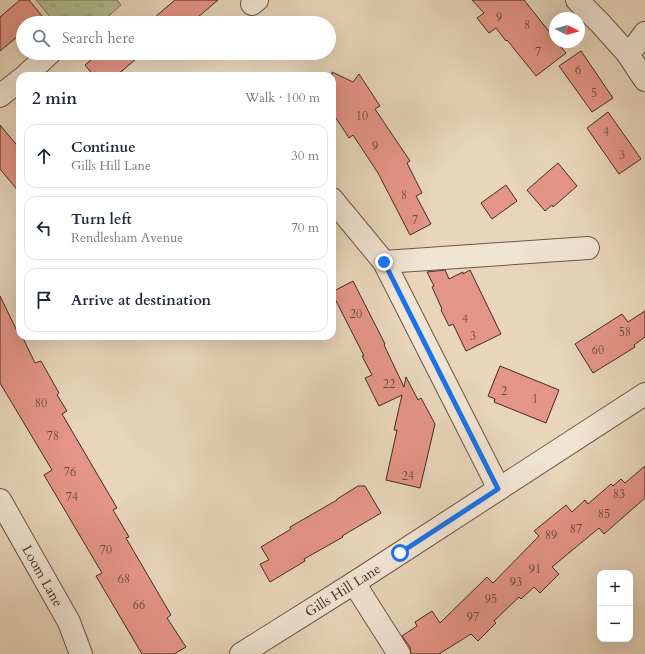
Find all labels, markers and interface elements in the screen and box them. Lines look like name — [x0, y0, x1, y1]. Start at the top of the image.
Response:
house number: 9 — [496, 9, 502, 25]
north arrow — [549, 12, 585, 48]
search box — [16, 16, 336, 60]
house number: 8 — [524, 17, 530, 33]
icon: search — [30, 27, 52, 49]
text: Search here — [62, 28, 135, 48]
house number: 7 — [535, 44, 541, 60]
house number: 6 — [575, 62, 581, 78]
house number: 5 — [591, 85, 597, 101]
text: 2 min — [32, 87, 77, 110]
text: Walk · 100 m — [245, 89, 320, 107]
house number: 10 — [356, 108, 368, 124]
house number: 4 — [603, 124, 609, 140]
text: Continue — [71, 137, 136, 157]
house number: 9 — [372, 138, 378, 154]
icon: ahead — [33, 145, 55, 167]
text: 30 m — [291, 147, 319, 165]
house number: 3 — [619, 147, 625, 163]
text: Gills Hill Lane — [71, 157, 151, 175]
house number: 8 — [401, 187, 407, 203]
text: Turn left — [71, 209, 132, 229]
house number: 7 — [412, 212, 418, 228]
icon: left — [33, 217, 55, 239]
text: 70 m — [291, 219, 319, 237]
text: Rendlesham Avenue — [71, 229, 183, 247]
route end — [375, 253, 393, 271]
icon: arrive — [33, 289, 55, 311]
text: Arrive at destination — [71, 290, 211, 310]
house number: 20 — [350, 306, 362, 322]
house number: 4 — [462, 311, 468, 327]
house number: 58 — [619, 324, 631, 340]
house number: 3 — [470, 328, 476, 344]
house number: 60 — [592, 342, 604, 358]
house number: 22 — [383, 376, 395, 392]
house number: 2 — [501, 383, 507, 399]
house number: 1 — [532, 391, 538, 407]
house number: 80 — [35, 395, 47, 411]
house number: 78 — [47, 428, 59, 444]
house number: 76 — [64, 464, 76, 480]
house number: 24 — [402, 468, 414, 484]
house number: 83 — [613, 486, 625, 502]
house number: 74 — [66, 489, 78, 505]
house number: 85 — [598, 506, 610, 522]
house number: 87 — [570, 521, 582, 537]
house number: 89 — [545, 527, 557, 543]
street label: Loom Lane — [17, 542, 67, 610]
house number: 70 — [100, 542, 112, 558]
route start — [391, 544, 409, 562]
street label: Gills Hill Lane — [301, 559, 384, 622]
house number: 91 — [529, 561, 541, 577]
map controls — [597, 570, 633, 642]
button: + — [597, 570, 633, 606]
house number: 68 — [118, 571, 130, 587]
house number: 93 — [510, 574, 522, 590]
house number: 95 — [485, 591, 497, 607]
house number: 66 — [133, 597, 145, 613]
button: − — [597, 606, 633, 642]
house number: 97 — [467, 609, 479, 625]

